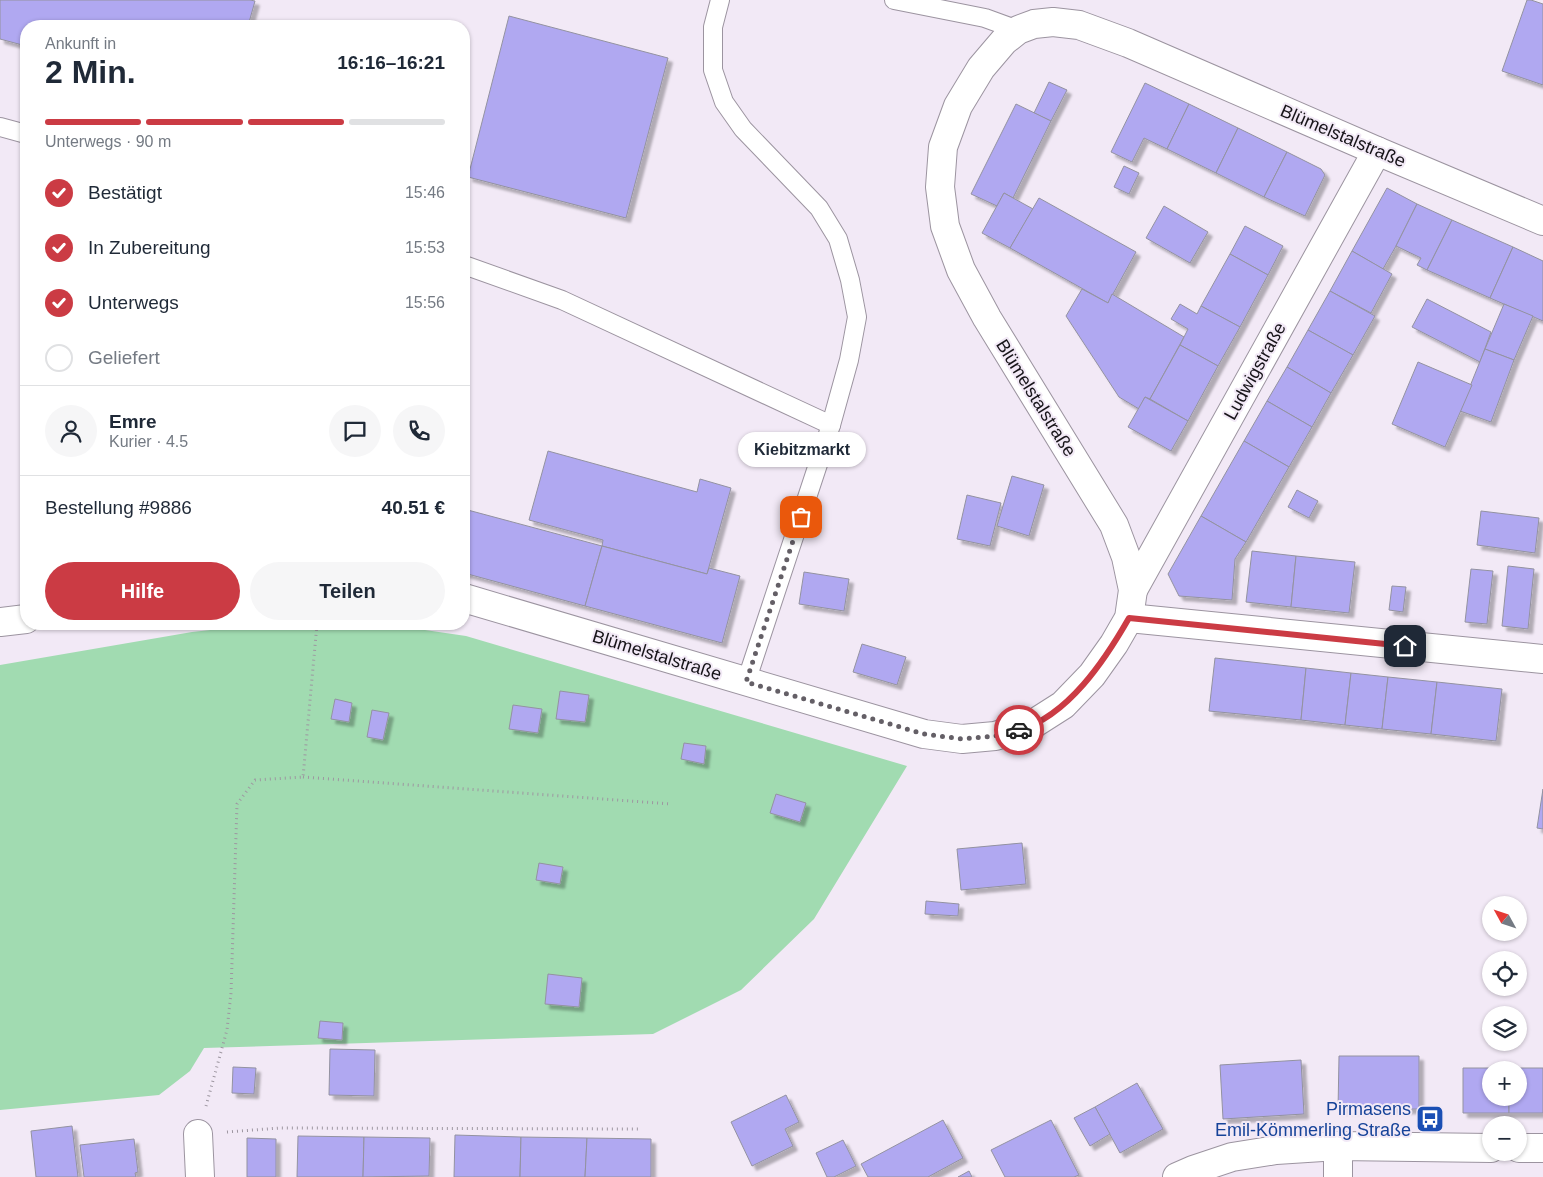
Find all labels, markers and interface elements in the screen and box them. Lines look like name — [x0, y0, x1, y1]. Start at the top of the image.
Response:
text: Ankunft in — [45, 35, 116, 52]
text: 16:16–16:21 — [337, 52, 445, 73]
text: 2 Min. — [45, 54, 136, 90]
street label: Blümelstalstraße — [1277, 101, 1409, 171]
text: Unterwegs · 90 m — [45, 133, 171, 150]
icon: check — [45, 179, 73, 207]
text: Bestätigt — [88, 182, 162, 203]
text: 15:46 — [405, 184, 445, 201]
icon: check — [45, 234, 73, 262]
text: In Zubereitung — [88, 237, 211, 258]
text: 15:53 — [405, 239, 445, 256]
icon: check — [45, 289, 73, 317]
text: Unterwegs — [88, 292, 179, 313]
text: 15:56 — [405, 294, 445, 311]
street label: Ludwigstraße — [1220, 319, 1290, 423]
street label: Blümelstalstraße — [992, 336, 1080, 460]
text: Geliefert — [88, 347, 160, 368]
button: person — [45, 405, 97, 457]
button: chat — [329, 405, 381, 457]
button: phone — [393, 405, 445, 457]
text: Emre — [109, 411, 157, 432]
callout: Kiebitzmarkt — [737, 432, 865, 467]
text: Kurier · 4.5 — [109, 433, 188, 450]
text: Kiebitzmarkt — [754, 441, 850, 458]
pin — [780, 496, 822, 538]
text: Bestellung #9886 — [45, 497, 192, 518]
text: 40.51 € — [382, 497, 445, 518]
icon: bag — [787, 503, 815, 531]
button: Hilfe — [45, 562, 240, 620]
button: Teilen — [250, 562, 445, 620]
pin — [1384, 625, 1426, 667]
street label: Blümelstalstraße — [590, 626, 724, 684]
icon: home — [1391, 632, 1419, 660]
courier — [994, 705, 1044, 755]
icon: car — [1005, 716, 1033, 744]
north arrow — [1482, 896, 1528, 941]
map controls — [1482, 896, 1527, 1161]
button: locate — [1482, 951, 1527, 996]
button: layers — [1482, 1006, 1527, 1051]
button: + — [1482, 1061, 1527, 1106]
place label: Pirmasens Emil-Kömmerling Straße — [1215, 1099, 1411, 1140]
bus stop icon: Pirmasens Emil-Kömmerling Straße — [1415, 1104, 1445, 1134]
button: − — [1482, 1116, 1527, 1161]

